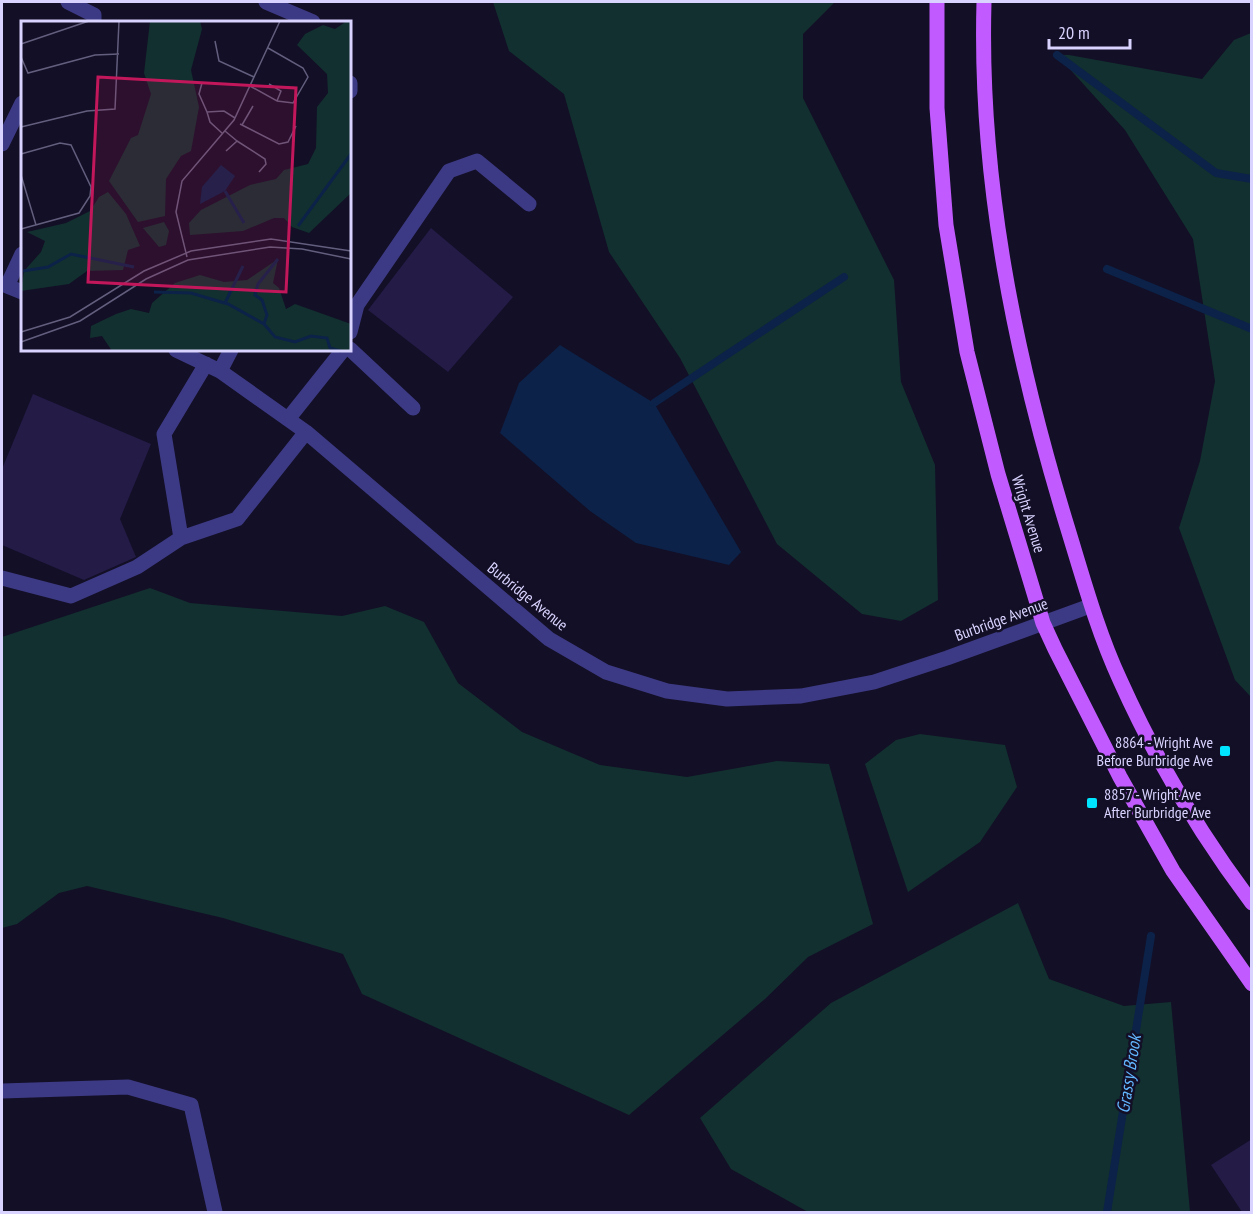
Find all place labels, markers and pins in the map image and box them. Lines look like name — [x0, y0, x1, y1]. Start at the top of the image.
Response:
place label: 8864 - Wright Ave Before Burbridge Ave — [1097, 732, 1213, 770]
marker: 8864 - Wright Ave Before Burbridge Ave — [1218, 744, 1232, 758]
place label: 8857 - Wright Ave After Burbridge Ave — [1104, 784, 1211, 822]
marker: 8857 - Wright Ave After Burbridge Ave — [1085, 796, 1099, 810]

